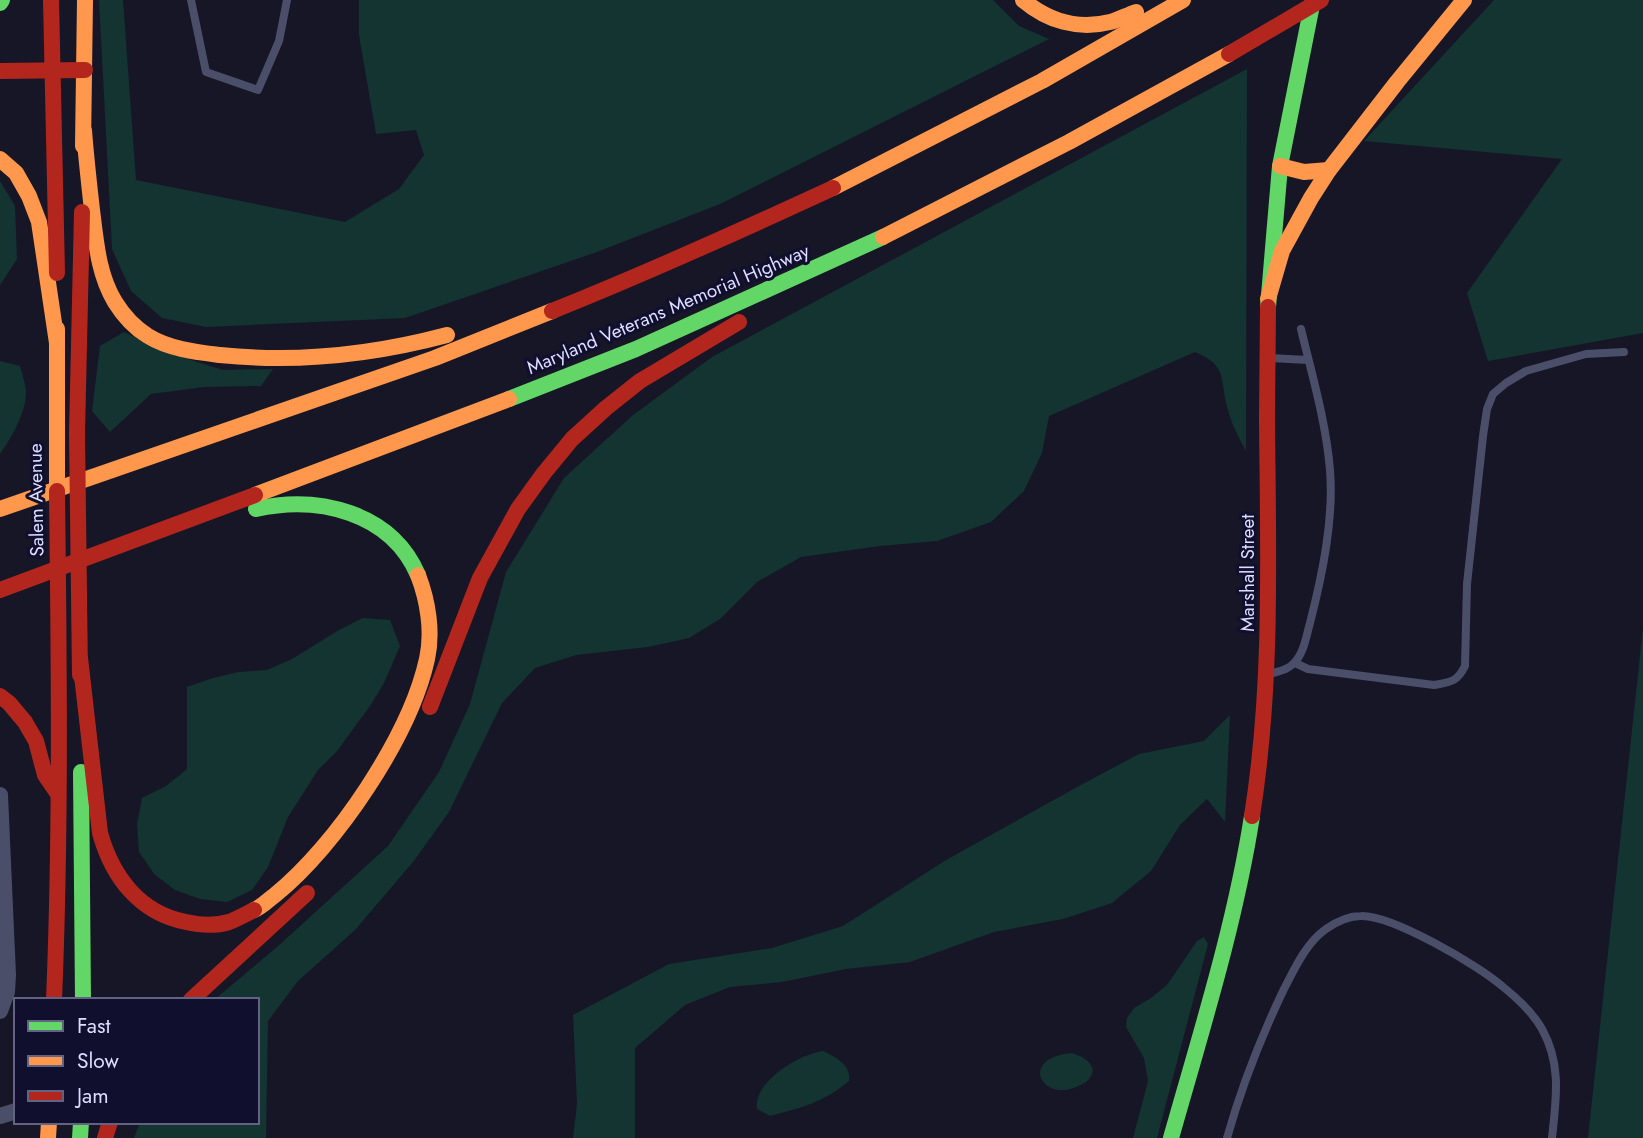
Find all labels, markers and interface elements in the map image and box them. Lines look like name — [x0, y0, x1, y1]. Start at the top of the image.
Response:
street label: Maryland Veterans Memorial Highway — [522, 237, 814, 381]
street label: Salem Avenue — [22, 443, 50, 557]
street label: Marshall Street — [1234, 514, 1261, 632]
legend — [14, 998, 259, 1124]
text: Fast — [77, 1011, 110, 1041]
text: Slow — [77, 1046, 119, 1076]
text: Jam — [74, 1081, 109, 1111]

